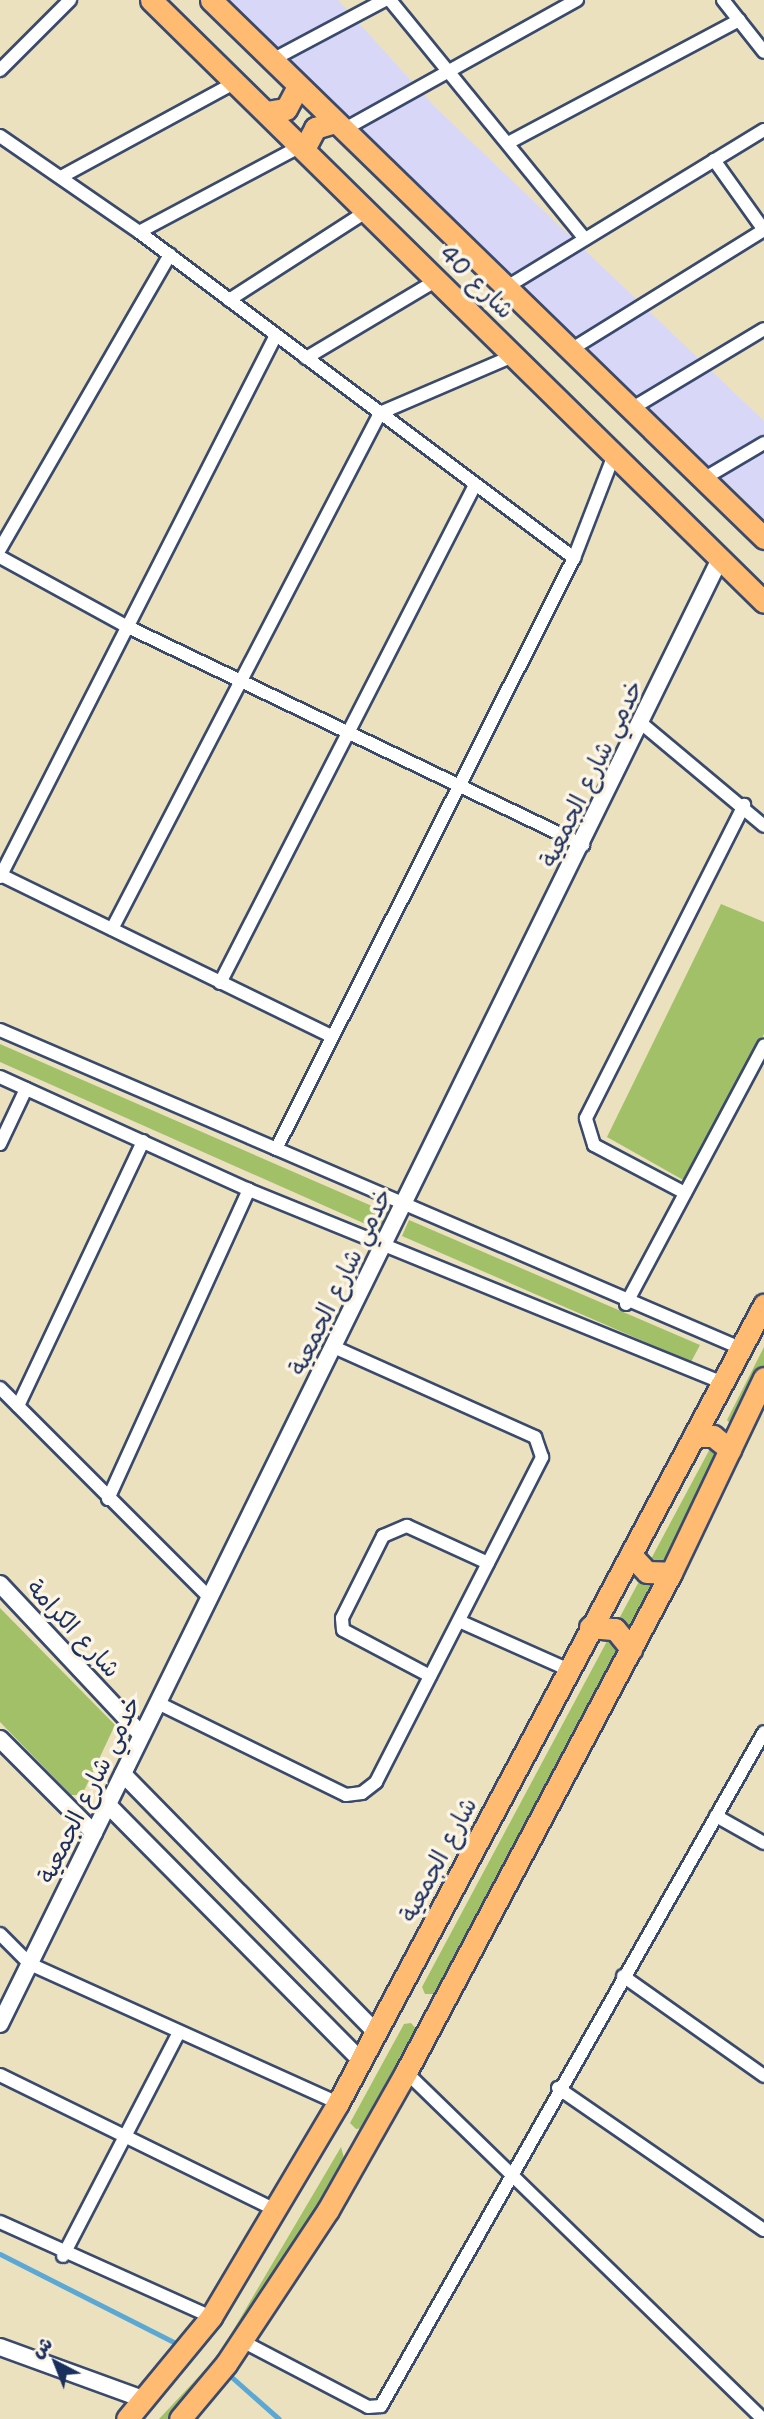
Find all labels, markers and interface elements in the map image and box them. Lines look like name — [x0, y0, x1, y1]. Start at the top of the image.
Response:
street label: شارع 40 — [433, 239, 519, 325]
street label: خدمي شارع الجمعية — [534, 676, 650, 872]
street label: خدمي شارع الجمعية — [283, 1184, 399, 1380]
street label: شارع الكرامة — [20, 1574, 126, 1684]
street label: خدمي شارع الجمعية — [32, 1692, 148, 1888]
street label: شارع الجمعية — [394, 1793, 484, 1927]
north arrow — [21, 2328, 91, 2398]
text: ش — [25, 2331, 58, 2363]

